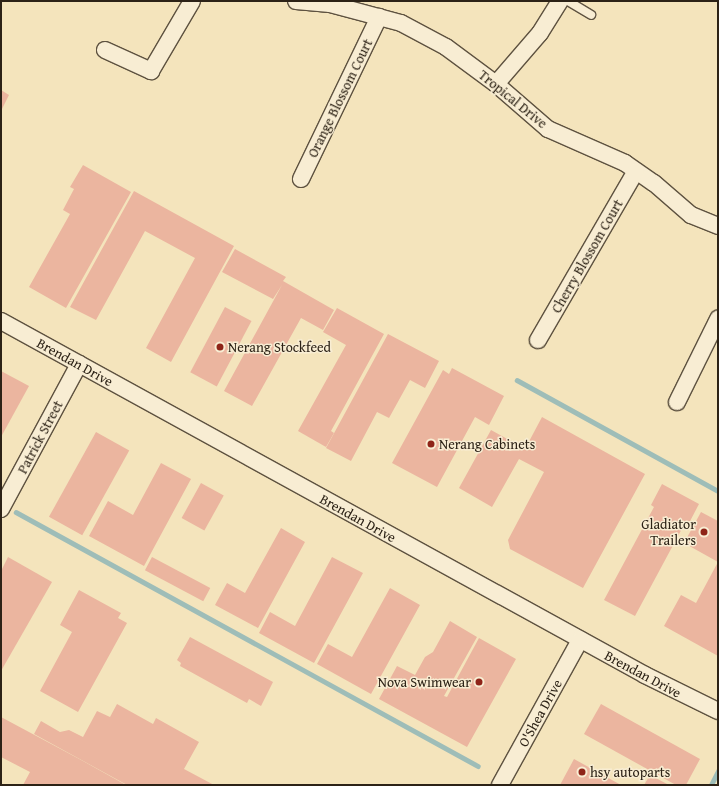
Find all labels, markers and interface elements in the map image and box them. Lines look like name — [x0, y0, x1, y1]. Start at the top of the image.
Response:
street label: Orange Blossom Court — [304, 36, 376, 160]
street label: Tropical Drive — [475, 66, 551, 132]
street label: Cherry Blossom Court — [548, 196, 626, 316]
street label: Brendan Drive — [34, 334, 116, 390]
place label: Nerang Stockfeed — [228, 339, 331, 355]
marker: Nerang Stockfeed — [215, 342, 225, 352]
street label: Patrick Street — [14, 398, 66, 476]
place label: Nerang Cabinets — [439, 436, 535, 452]
marker: Nerang Cabinets — [426, 439, 436, 449]
street label: Brendan Drive — [317, 490, 399, 546]
place label: Gladiator Trailers — [641, 516, 696, 548]
marker: Gladiator Trailers — [699, 527, 709, 537]
street label: Brendan Drive — [602, 647, 684, 701]
place label: Nova Swimwear — [378, 674, 471, 690]
street label: O'Shea Drive — [515, 676, 565, 750]
marker: Nova Swimwear — [474, 677, 484, 687]
place label: hsy autoparts — [590, 764, 670, 780]
marker: hsy autoparts — [577, 767, 587, 777]

